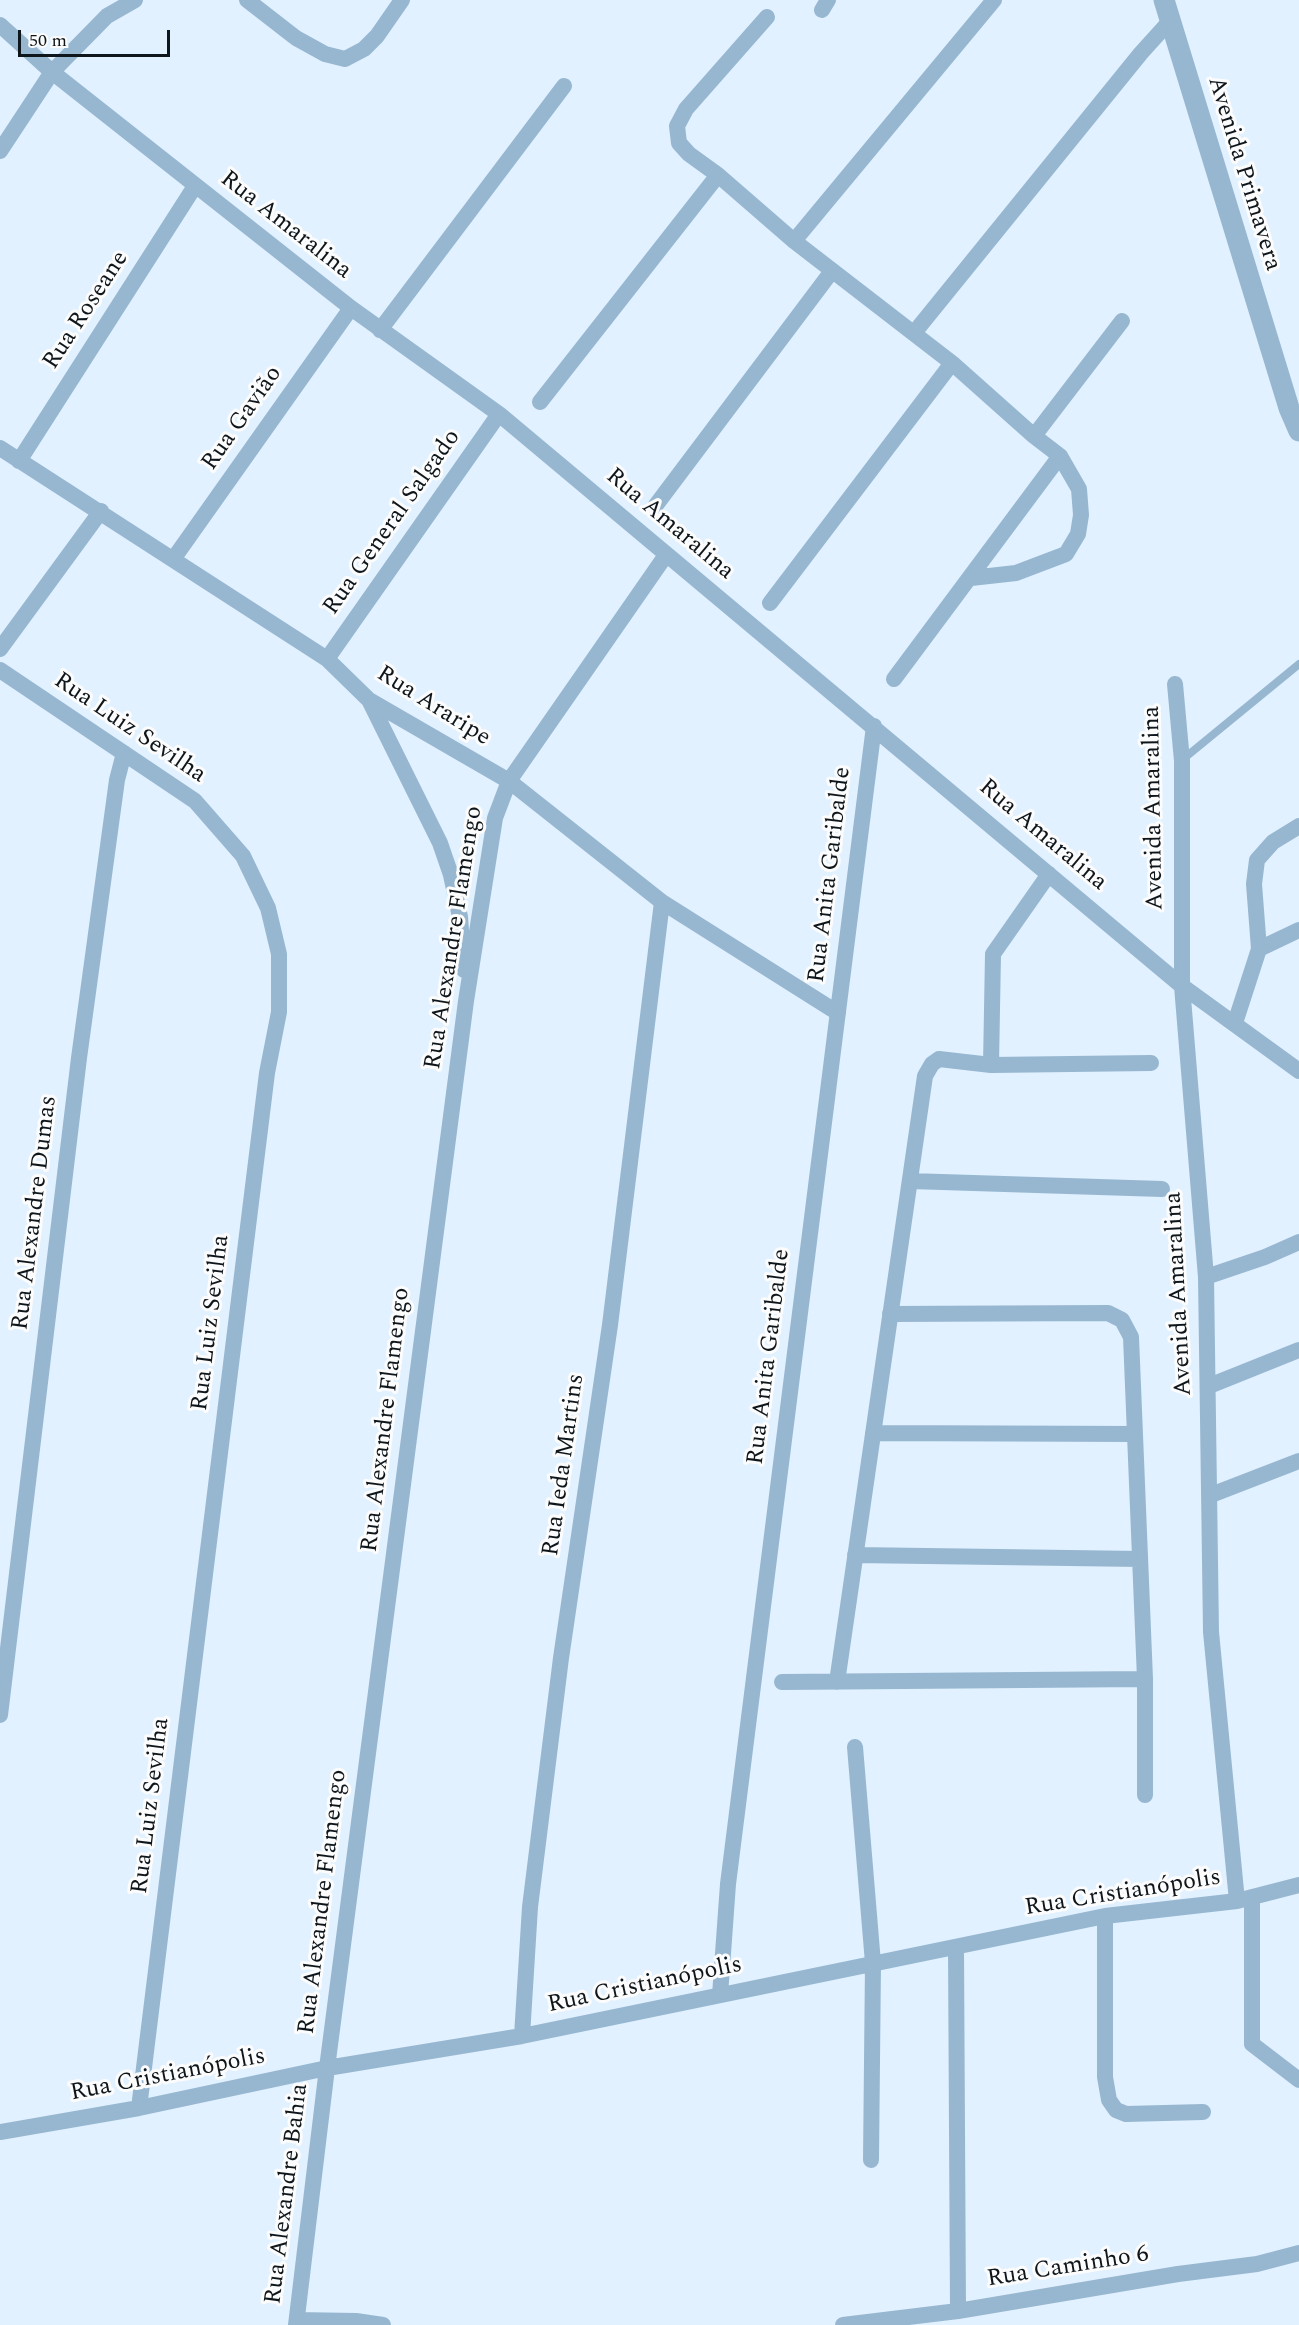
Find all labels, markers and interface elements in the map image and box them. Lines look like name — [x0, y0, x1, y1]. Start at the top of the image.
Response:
scale bar — [21, 18, 172, 56]
text: 50 m — [29, 27, 67, 54]
street label: Avenida Primavera — [1200, 73, 1286, 275]
street label: Rua Amaralina — [214, 166, 356, 286]
street label: Rua Roseane — [38, 246, 136, 376]
street label: Rua Gavião — [197, 361, 289, 477]
street label: Rua General Salgado — [318, 425, 468, 621]
street label: Rua Amaralina — [599, 463, 739, 587]
street label: Rua Araripe — [371, 661, 495, 753]
street label: Rua Luiz Sevilha — [47, 667, 211, 791]
street label: Avenida Amaralina — [1139, 706, 1171, 910]
street label: Rua Anita Garibalde — [803, 765, 859, 985]
street label: Rua Amaralina — [972, 774, 1112, 898]
street label: Rua Alexandre Flamengo — [420, 804, 490, 1072]
street label: Rua Alexandre Dumas — [7, 1094, 65, 1332]
street label: Avenida Amaralina — [1160, 1191, 1200, 1397]
street label: Rua Luiz Sevilha — [187, 1233, 237, 1413]
street label: Rua Anita Garibalde — [742, 1247, 798, 1467]
street label: Rua Alexandre Flamengo — [356, 1286, 418, 1554]
street label: Rua Ieda Martins — [538, 1372, 592, 1558]
street label: Rua Luiz Sevilha — [127, 1716, 177, 1896]
street label: Rua Alexandre Flamengo — [293, 1768, 355, 2036]
street label: Rua Cristianópolis — [1023, 1864, 1223, 1924]
street label: Rua Cristianópolis — [545, 1951, 745, 2021]
street label: Rua Cristianópolis — [68, 2043, 268, 2109]
street label: Rua Alexandre Bahia — [260, 2082, 316, 2306]
street label: Rua Caminho 6 — [985, 2241, 1151, 2295]

